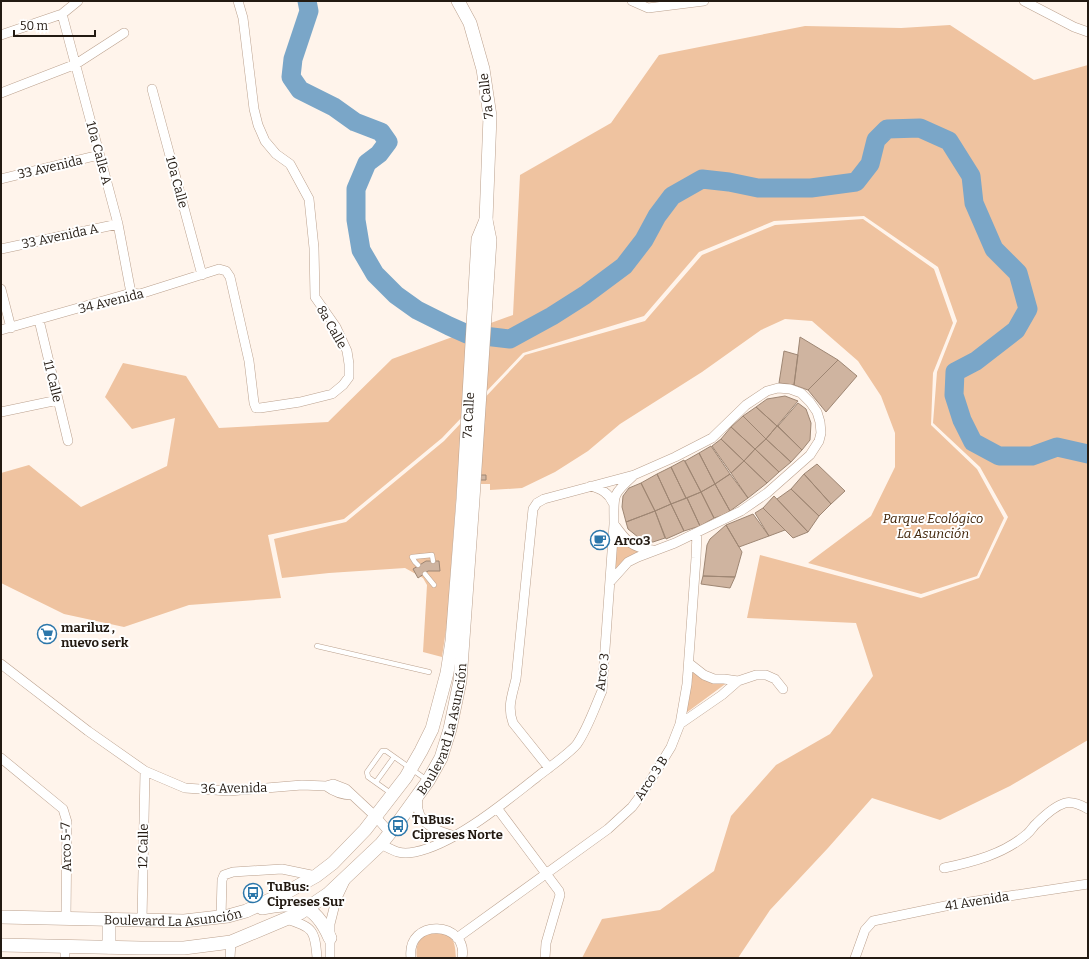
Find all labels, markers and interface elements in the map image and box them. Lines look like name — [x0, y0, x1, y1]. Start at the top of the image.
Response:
scale bar — [14, 12, 95, 38]
text: 50 m — [20, 19, 49, 33]
street label: 7a Calle — [476, 72, 496, 120]
street label: 10a Calle A — [83, 120, 115, 187]
street label: 33 Avenida — [16, 152, 84, 182]
street label: 10a Calle — [163, 154, 191, 210]
street label: 33 Avenida A — [20, 220, 100, 251]
street label: 34 Avenida — [77, 286, 145, 316]
street label: 8a Calle — [314, 303, 350, 351]
street label: 11 Calle — [41, 358, 65, 404]
street label: 7a Calle — [459, 392, 477, 439]
park label: Parque Ecológico La Asunción — [883, 511, 983, 541]
cafe icon: Arco3 — [589, 529, 611, 551]
place label: Arco3 — [614, 533, 651, 548]
place label: mariluz , nuevo serk — [61, 620, 129, 650]
supermarket icon: mariluz , nuevo serk — [36, 623, 58, 645]
street label: Arco 3 — [592, 652, 612, 692]
street label: Boulevard La Asunción — [413, 662, 469, 797]
street label: Arco 3 B — [631, 753, 671, 803]
street label: 36 Avenida — [201, 780, 267, 796]
place label: TuBus: Cipreses Norte — [412, 812, 503, 842]
bus stop icon: TuBus: Cipreses Norte — [387, 815, 409, 837]
street label: Arco 5-7 — [58, 821, 74, 872]
street label: 12 Calle — [135, 823, 151, 869]
place label: TuBus: Cipreses Sur — [267, 879, 344, 909]
bus stop icon: TuBus: Cipreses Sur — [242, 882, 264, 904]
street label: 41 Avenida — [944, 889, 1010, 913]
street label: Boulevard La Asunción — [104, 905, 244, 929]

